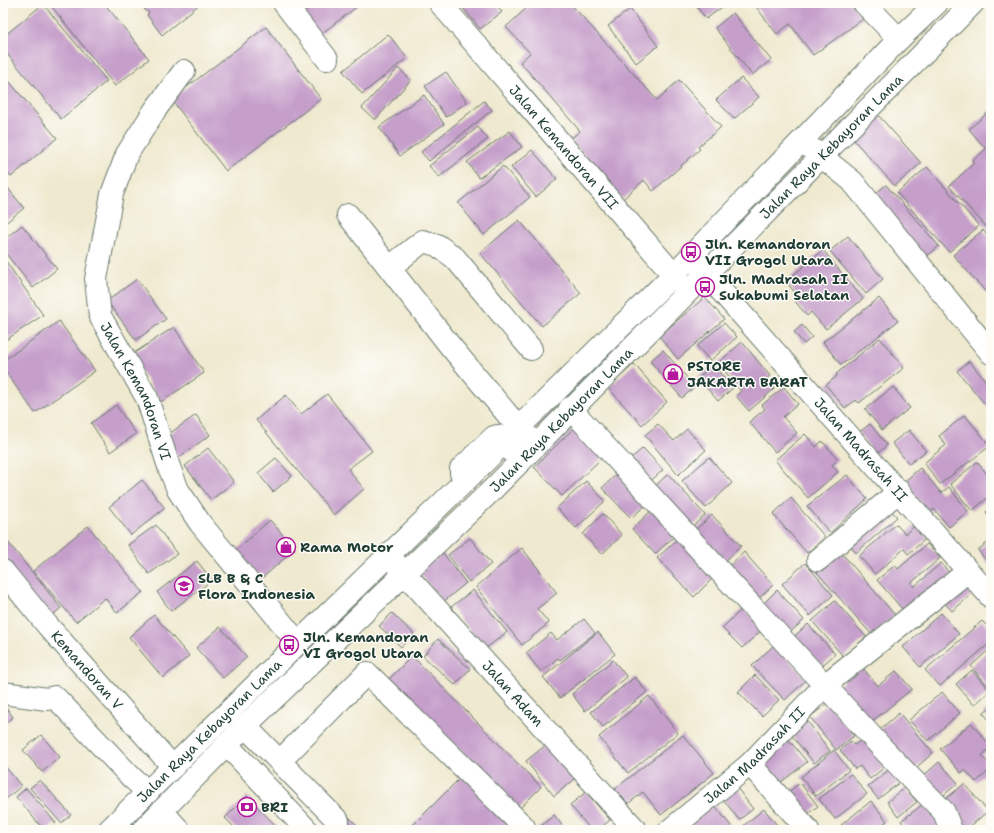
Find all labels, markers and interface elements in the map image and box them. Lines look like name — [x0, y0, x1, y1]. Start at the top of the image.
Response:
street label: Jalan Raya Kebayoran Lama — [756, 70, 907, 223]
street label: Jalan Kemandoran VII — [505, 81, 623, 213]
place label: Jln. Kemandoran VII Grogol Utara — [705, 235, 834, 269]
bus stop icon: Jln. Kemandoran VII Grogol Utara — [680, 241, 702, 263]
place label: Jln. Madrasah II Sukabumi Selatan — [719, 270, 849, 304]
bus stop icon: Jln. Madrasah II Sukabumi Selatan — [694, 276, 716, 298]
street label: Jalan Kemandoran VI — [96, 319, 175, 463]
street label: Jalan Raya Kebayoran Lama — [486, 343, 637, 496]
place label: PSTORE JAKARTA BARAT — [687, 357, 808, 391]
shop icon: PSTORE JAKARTA BARAT — [662, 363, 684, 385]
street label: Jalan Madrasah II — [810, 394, 912, 506]
shop icon: Rama Motor — [275, 536, 297, 558]
place label: Rama Motor — [300, 538, 394, 556]
place label: SLB B & C Flora Indonesia — [198, 569, 316, 603]
school or university icon: SLB B & C Flora Indonesia — [173, 575, 195, 597]
street label: Kemandoran V — [47, 627, 127, 714]
place label: Jln. Kemandoran VI Grogol Utara — [303, 628, 429, 662]
bus stop icon: Jln. Kemandoran VI Grogol Utara — [278, 634, 300, 656]
street label: Jalan Raya Kebayoran Lama — [133, 655, 286, 806]
street label: Jalan Adam — [478, 657, 547, 730]
street label: Jalan Madrasah II — [700, 703, 809, 807]
bank icon: BRI — [236, 796, 258, 818]
place label: BRI — [261, 798, 288, 816]

